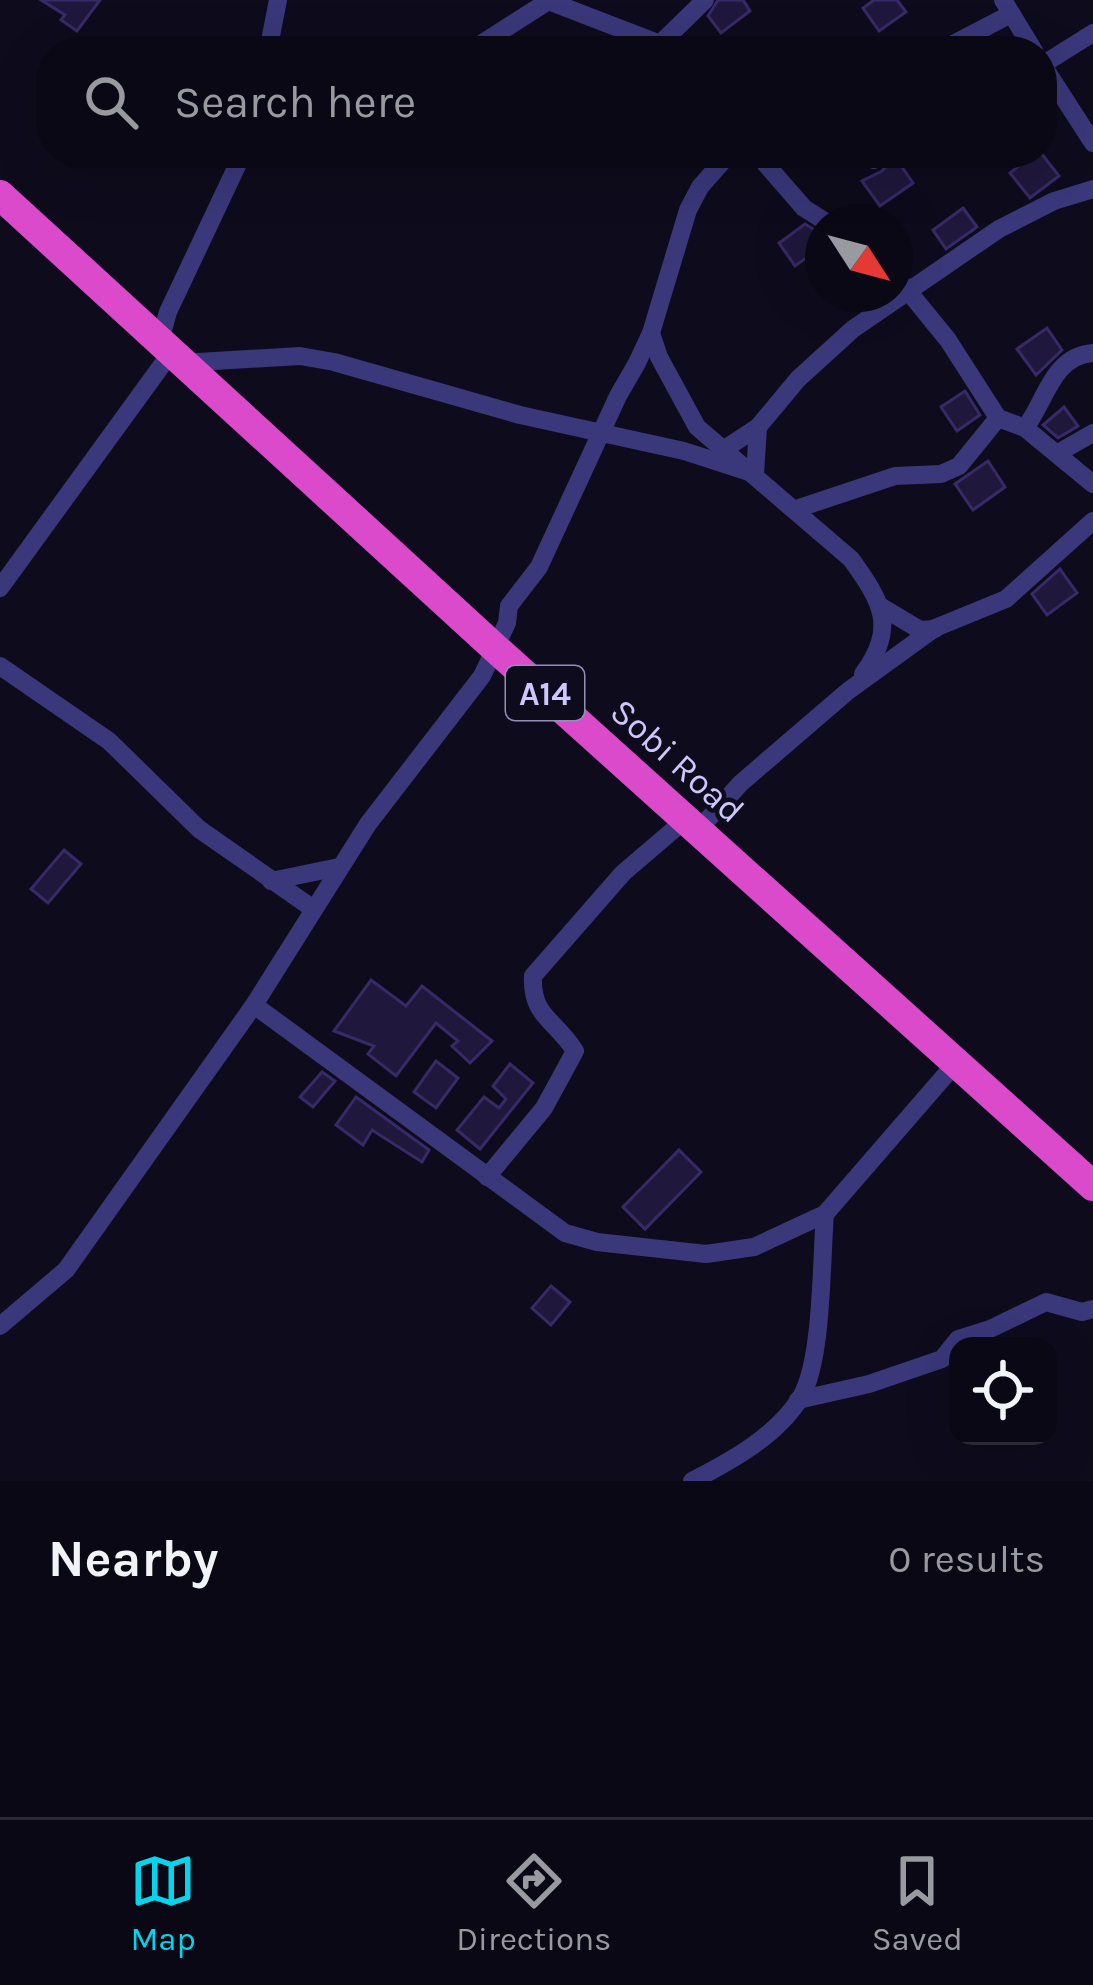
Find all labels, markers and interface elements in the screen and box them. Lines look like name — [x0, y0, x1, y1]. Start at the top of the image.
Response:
search box — [36, 36, 1057, 168]
icon: search — [78, 69, 144, 135]
text: Search here — [174, 76, 416, 128]
north arrow — [805, 204, 913, 312]
road number: A14 — [506, 666, 584, 720]
street label: Sobi Road — [602, 690, 753, 832]
map controls — [949, 1337, 1057, 1445]
button: locate — [949, 1337, 1057, 1445]
text: Nearby — [48, 1529, 218, 1589]
text: 0 results — [888, 1536, 1045, 1582]
tab: Map — [130, 1848, 196, 1958]
tab: Directions — [456, 1848, 611, 1958]
tab: Saved — [872, 1848, 963, 1958]

